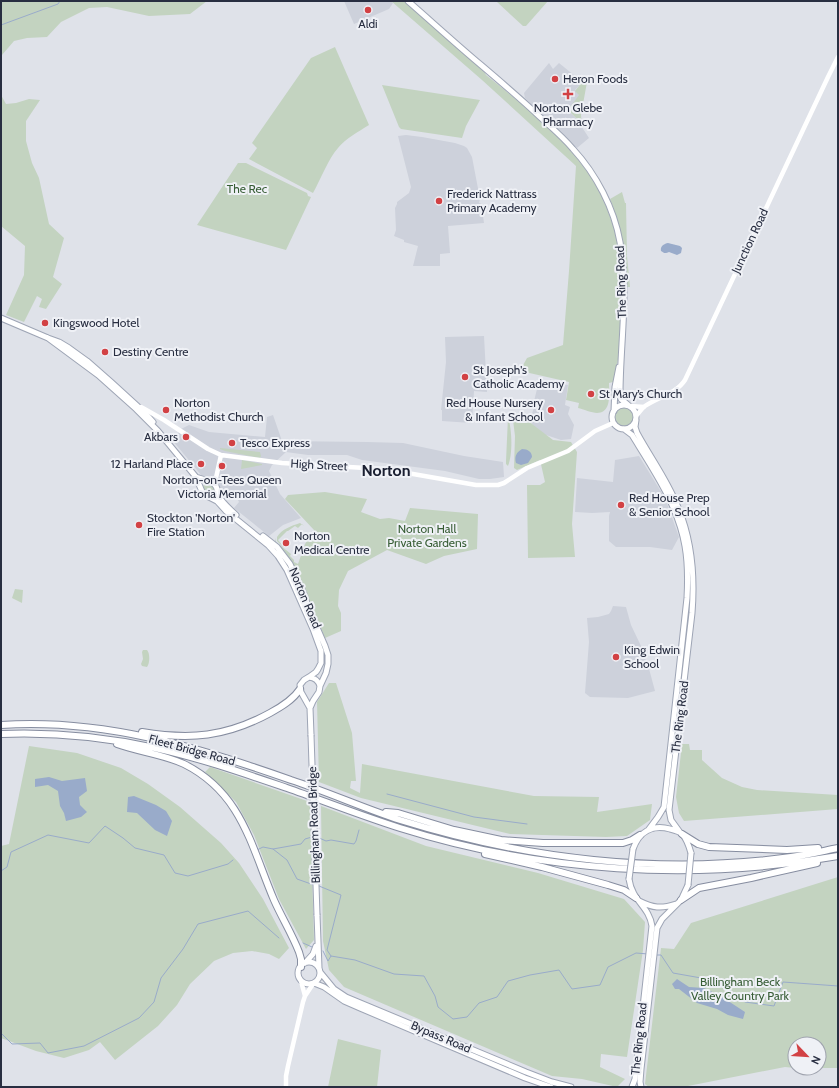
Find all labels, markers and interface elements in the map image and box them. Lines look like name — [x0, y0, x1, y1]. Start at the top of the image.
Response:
marker: Aldi — [363, 5, 373, 15]
place label: Aldi — [358, 16, 378, 31]
place label: Heron Foods — [563, 71, 628, 86]
marker: Heron Foods — [550, 74, 560, 84]
marker: Norton Glebe Pharmacy — [563, 89, 573, 99]
place label: Norton Glebe Pharmacy — [534, 100, 602, 129]
park label: The Rec — [227, 181, 268, 196]
place label: Frederick Nattrass Primary Academy — [447, 186, 537, 215]
marker: Frederick Nattrass Primary Academy — [434, 196, 444, 206]
street label: Junction Road — [728, 206, 771, 277]
street label: The Ring Road — [612, 245, 629, 319]
place label: Kingswood Hotel — [53, 315, 139, 330]
marker: Kingswood Hotel — [40, 318, 50, 328]
place label: Destiny Centre — [113, 344, 188, 359]
marker: Destiny Centre — [100, 347, 110, 357]
place label: St Joseph's Catholic Academy — [473, 362, 564, 391]
marker: St Joseph's Catholic Academy — [460, 372, 470, 382]
place label: St Mary’s Church — [599, 386, 682, 401]
marker: St Mary’s Church — [586, 389, 596, 399]
place label: Norton Methodist Church — [174, 395, 264, 424]
place label: Red House Nursery & Infant School — [446, 395, 543, 424]
marker: Norton Methodist Church — [161, 405, 171, 415]
marker: Red House Nursery & Infant School — [546, 405, 556, 415]
place label: Akbars — [144, 429, 178, 444]
marker: Akbars — [181, 432, 191, 442]
place label: Tesco Express — [240, 435, 310, 450]
marker: Tesco Express — [227, 438, 237, 448]
place label: 12 Harland Place — [111, 456, 193, 471]
street label: High Street — [290, 456, 348, 473]
marker: 12 Harland Place — [196, 459, 206, 469]
marker: Norton-on-Tees Queen Victoria Memorial — [217, 461, 227, 471]
district label: Norton — [362, 461, 410, 480]
place label: Norton-on-Tees Queen Victoria Memorial — [163, 472, 282, 501]
place label: Red House Prep & Senior School — [629, 490, 710, 519]
marker: Red House Prep & Senior School — [616, 500, 626, 510]
place label: Stockton 'Norton' Fire Station — [147, 510, 235, 539]
marker: Stockton 'Norton' Fire Station — [134, 520, 144, 530]
park label: Norton Hall Private Gardens — [387, 521, 467, 550]
place label: Norton Medical Centre — [294, 528, 370, 557]
marker: Norton Medical Centre — [281, 538, 291, 548]
street label: Norton Road — [286, 565, 325, 631]
place label: King Edwin School — [624, 642, 680, 671]
marker: King Edwin School — [611, 652, 621, 662]
street label: The Ring Road — [668, 680, 691, 754]
street label: Fleet Bridge Road — [147, 731, 237, 768]
street label: Billingham Road Bridge — [304, 766, 323, 884]
park label: Billingham Beck Valley Country Park — [691, 974, 790, 1003]
street label: The Ring Road — [627, 1002, 650, 1076]
street label: Bypass Road — [409, 1017, 474, 1056]
north arrow — [787, 1036, 827, 1076]
text: N — [808, 1054, 824, 1067]

